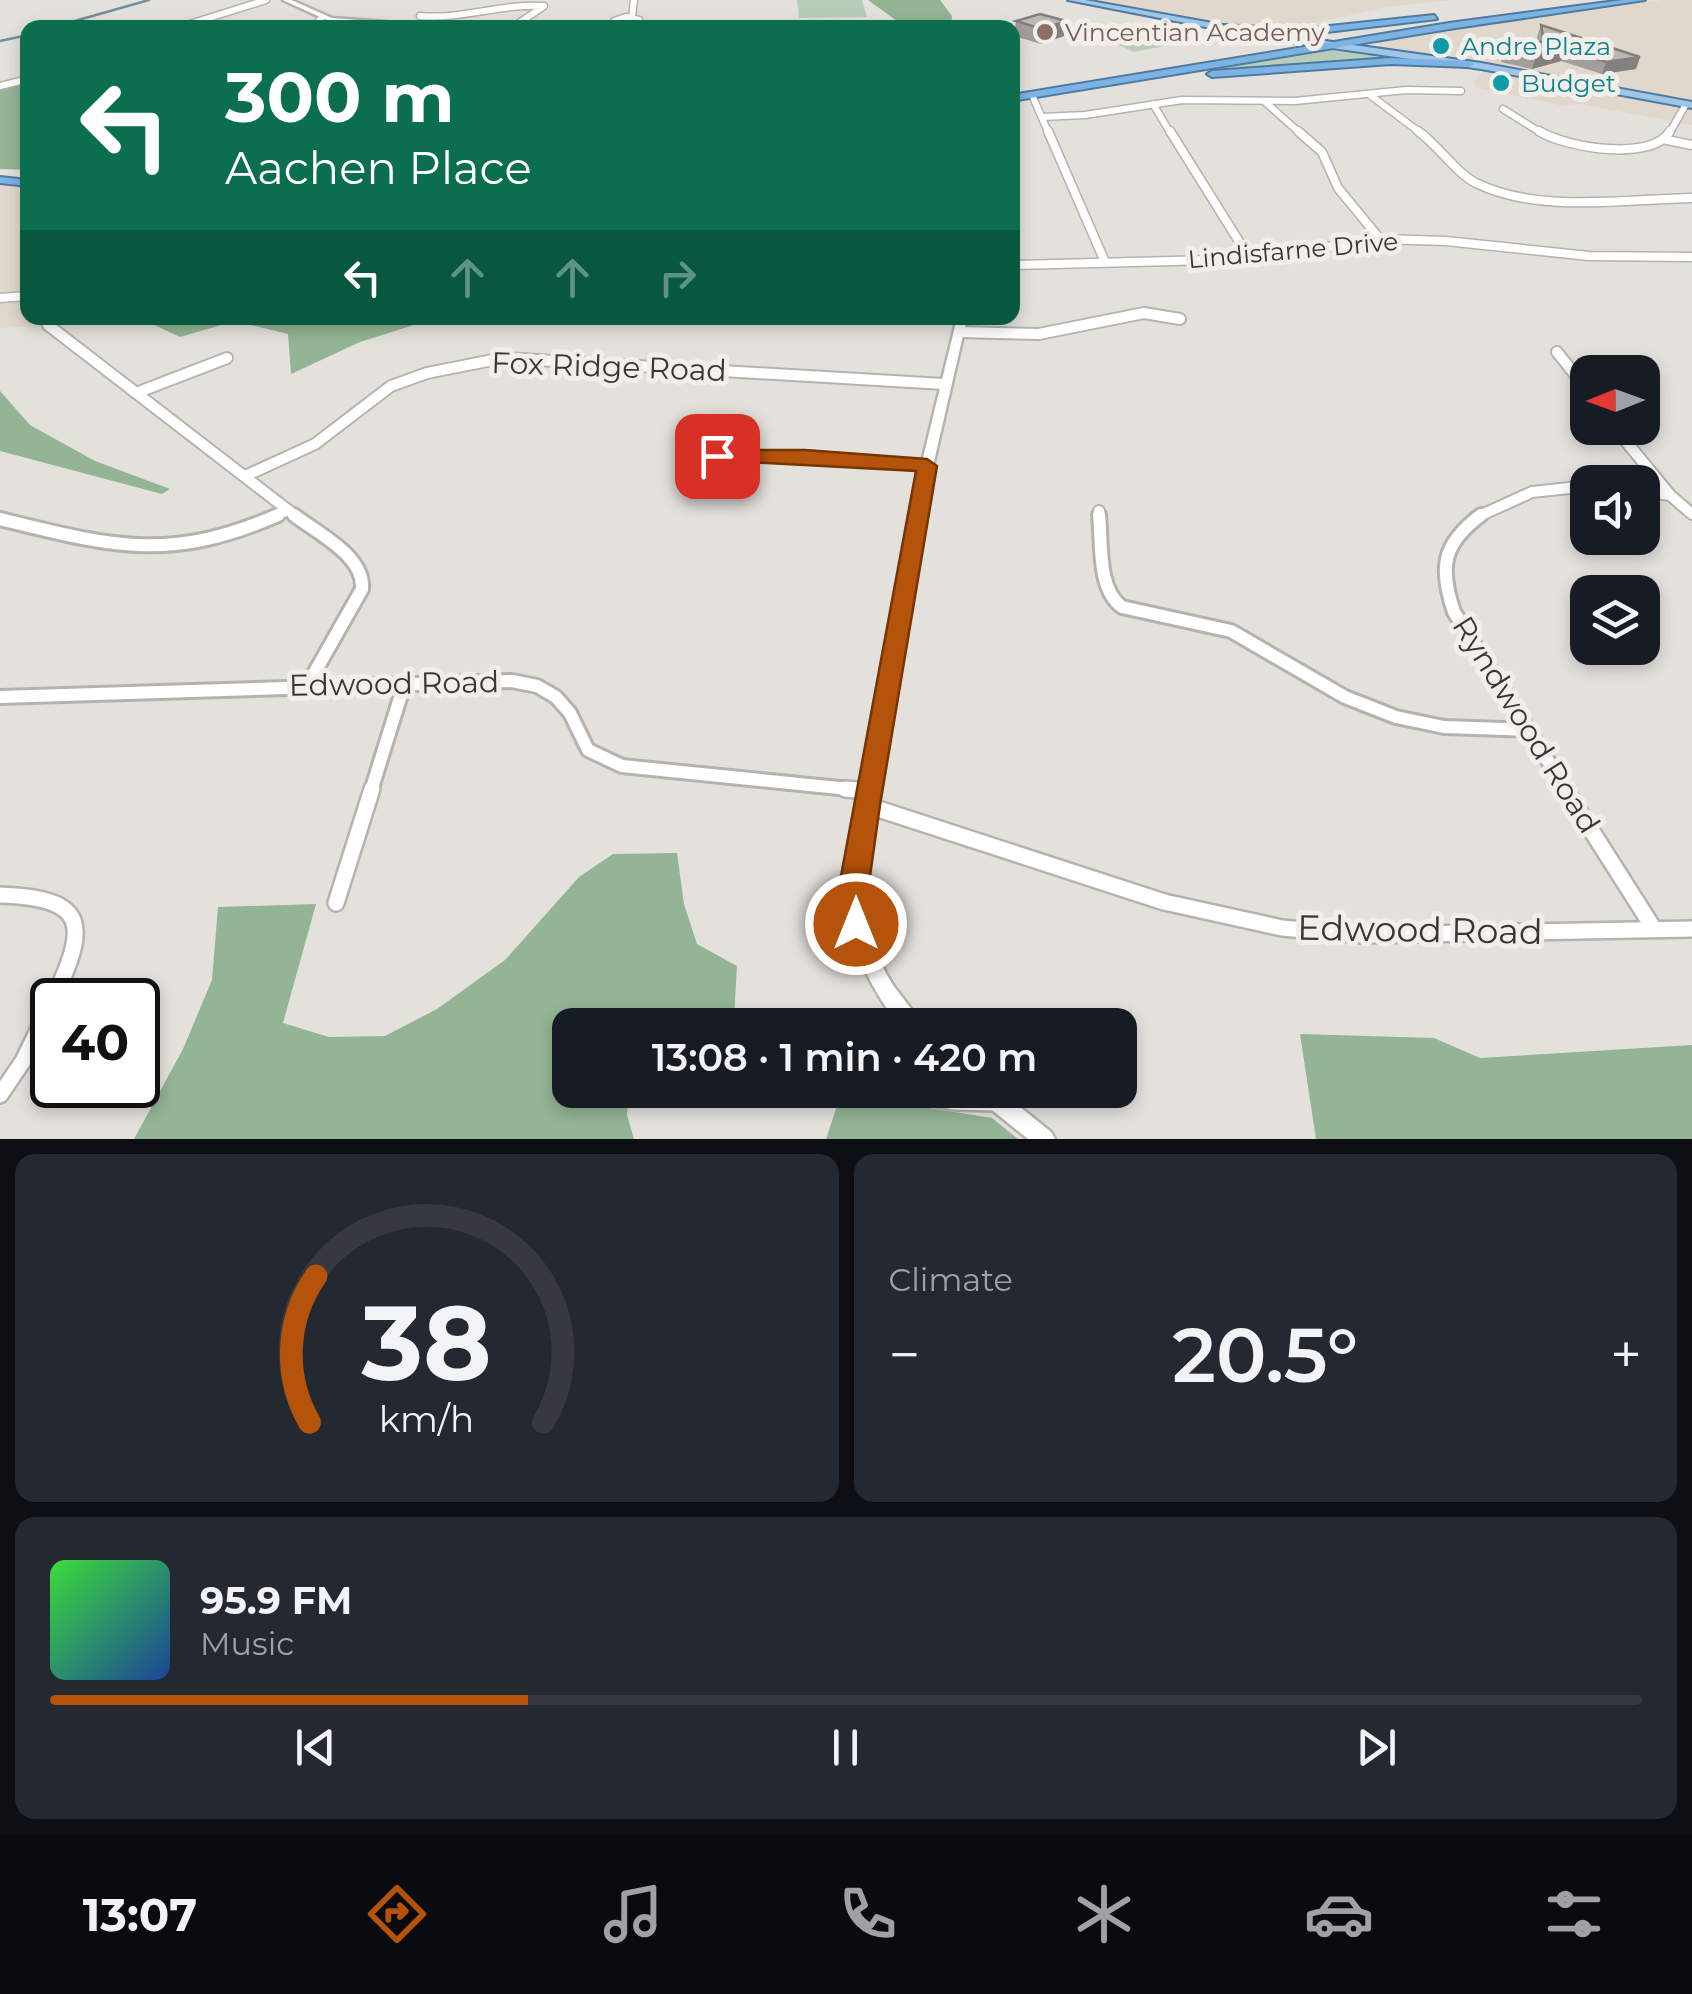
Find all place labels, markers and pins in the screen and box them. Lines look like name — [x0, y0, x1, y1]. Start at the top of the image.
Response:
place label: Vincentian Academy — [1065, 17, 1325, 47]
marker: Vincentian Academy — [1034, 21, 1056, 43]
place label: Andre Plaza — [1461, 31, 1611, 61]
marker: Andre Plaza — [1430, 35, 1452, 57]
place label: Budget — [1521, 68, 1616, 98]
marker: Budget — [1490, 72, 1512, 94]
pin — [675, 414, 760, 499]

